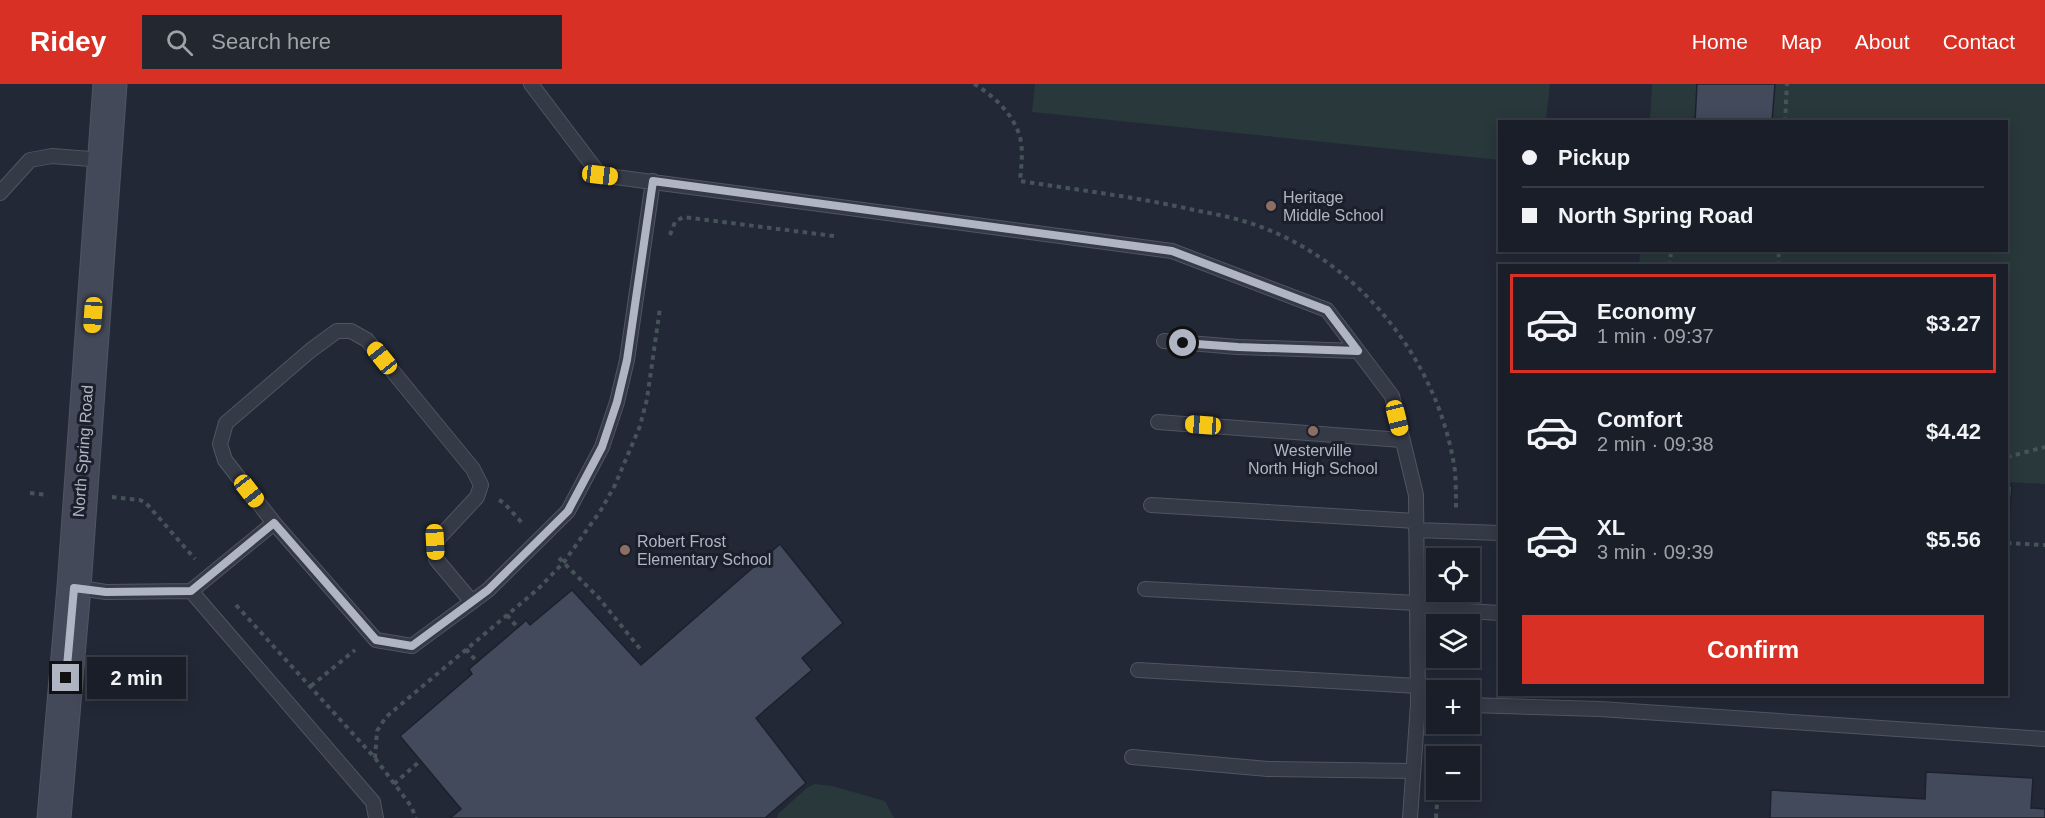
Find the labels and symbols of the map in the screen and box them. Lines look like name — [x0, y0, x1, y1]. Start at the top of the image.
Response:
car — [581, 164, 619, 186]
place label: Heritage Middle School — [1283, 189, 1384, 224]
marker: Heritage Middle School — [1264, 199, 1278, 213]
car — [83, 296, 103, 334]
route start — [1169, 329, 1196, 356]
car — [364, 338, 400, 378]
street label: North Spring Road — [70, 384, 96, 518]
car — [1384, 398, 1410, 438]
car — [1184, 415, 1222, 435]
marker: Westerville North High School — [1306, 424, 1320, 438]
place label: Westerville North High School — [1248, 442, 1378, 477]
car — [231, 471, 267, 511]
car — [425, 524, 445, 560]
place label: Robert Frost Elementary School — [637, 533, 771, 568]
marker: Robert Frost Elementary School — [618, 543, 632, 557]
callout: 2 min — [87, 657, 186, 699]
route end — [52, 664, 79, 691]

